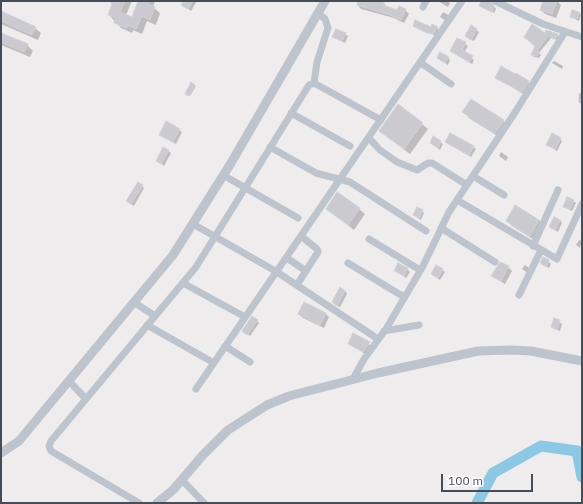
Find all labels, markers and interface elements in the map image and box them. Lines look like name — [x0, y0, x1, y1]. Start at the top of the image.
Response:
scale bar — [443, 466, 535, 492]
text: 100 m — [448, 473, 483, 488]

